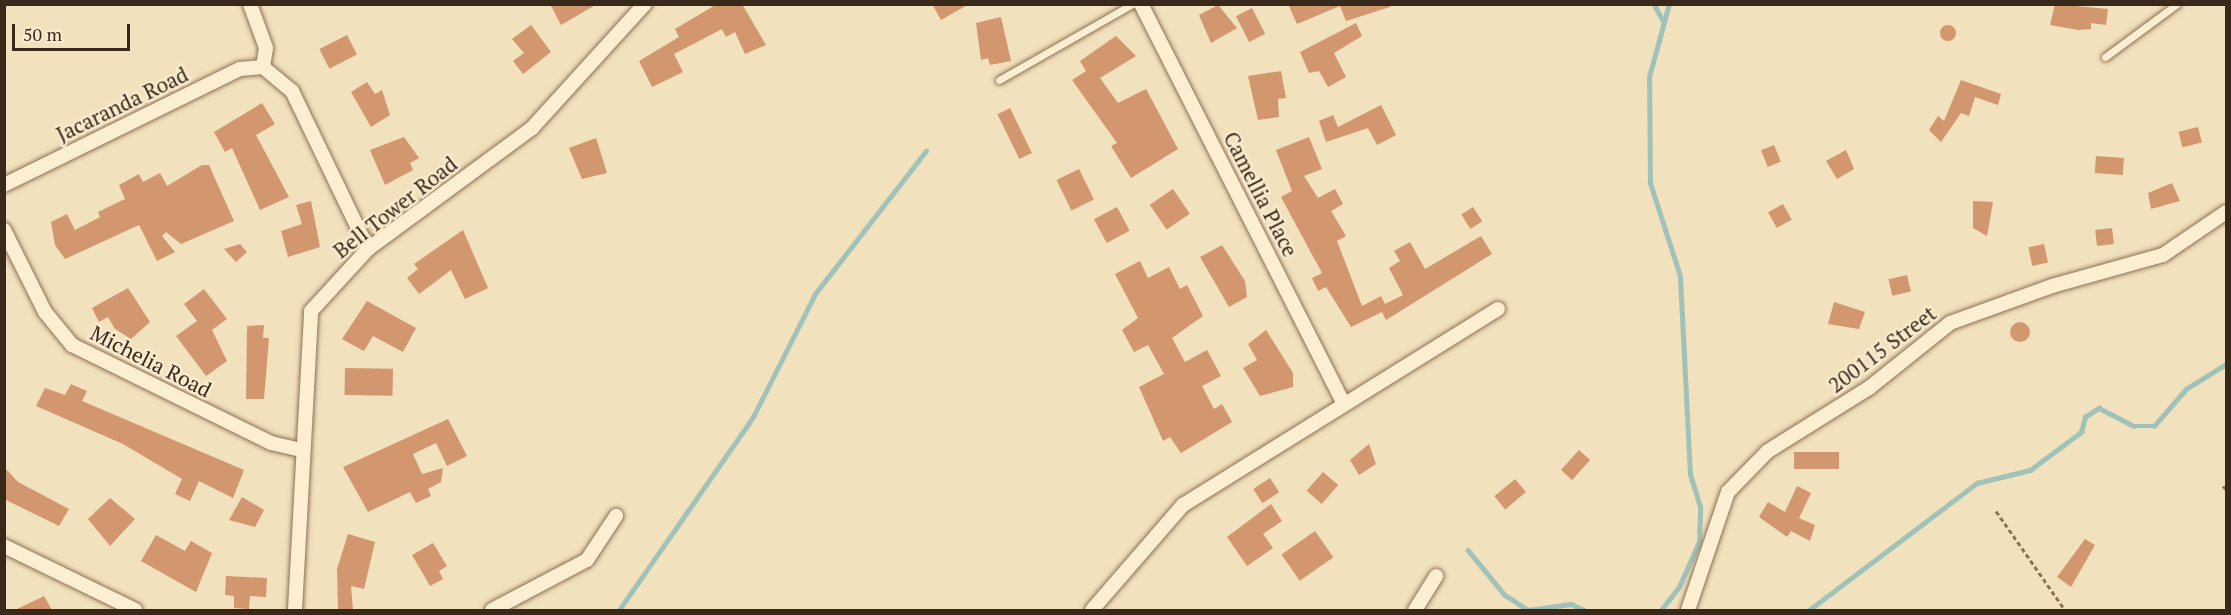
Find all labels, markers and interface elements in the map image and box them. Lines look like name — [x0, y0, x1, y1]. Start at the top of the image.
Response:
scale bar — [15, 12, 134, 50]
text: 50 m — [23, 22, 62, 46]
street label: Jacaranda Road — [52, 61, 192, 147]
street label: Camellia Place — [1219, 127, 1303, 261]
street label: Bell Tower Road — [328, 151, 462, 263]
street label: 200115 Street — [1823, 300, 1941, 398]
street label: Michelia Road — [86, 320, 216, 402]

